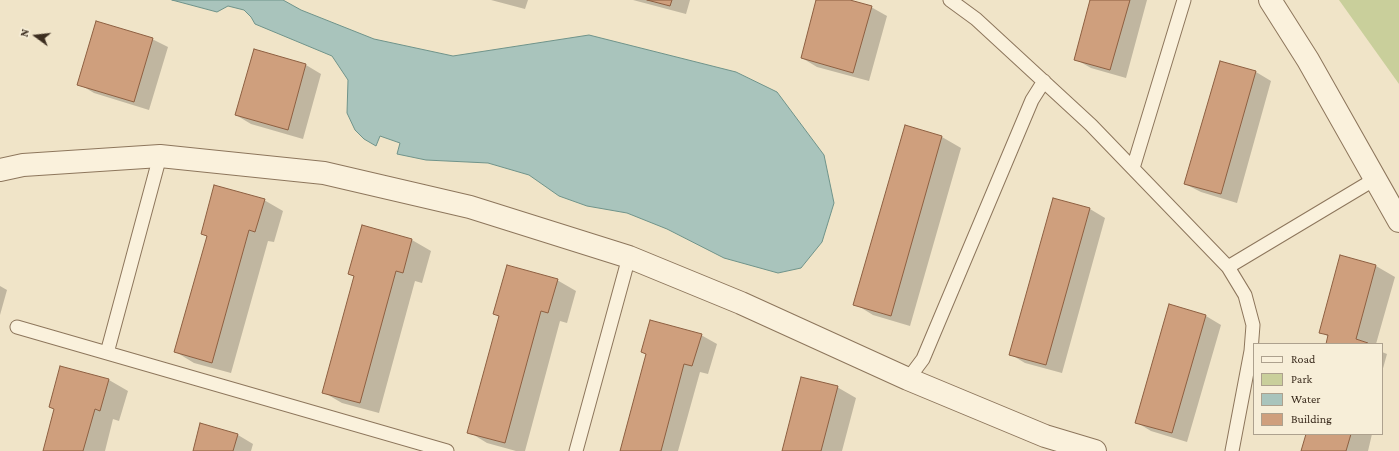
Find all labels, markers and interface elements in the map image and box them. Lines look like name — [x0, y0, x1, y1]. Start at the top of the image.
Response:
north arrow — [16, 16, 56, 56]
text: N — [18, 28, 31, 38]
legend — [1253, 343, 1383, 435]
text: Road — [1291, 352, 1315, 366]
text: Park — [1291, 372, 1312, 386]
text: Water — [1291, 392, 1320, 406]
text: Building — [1291, 412, 1332, 426]

